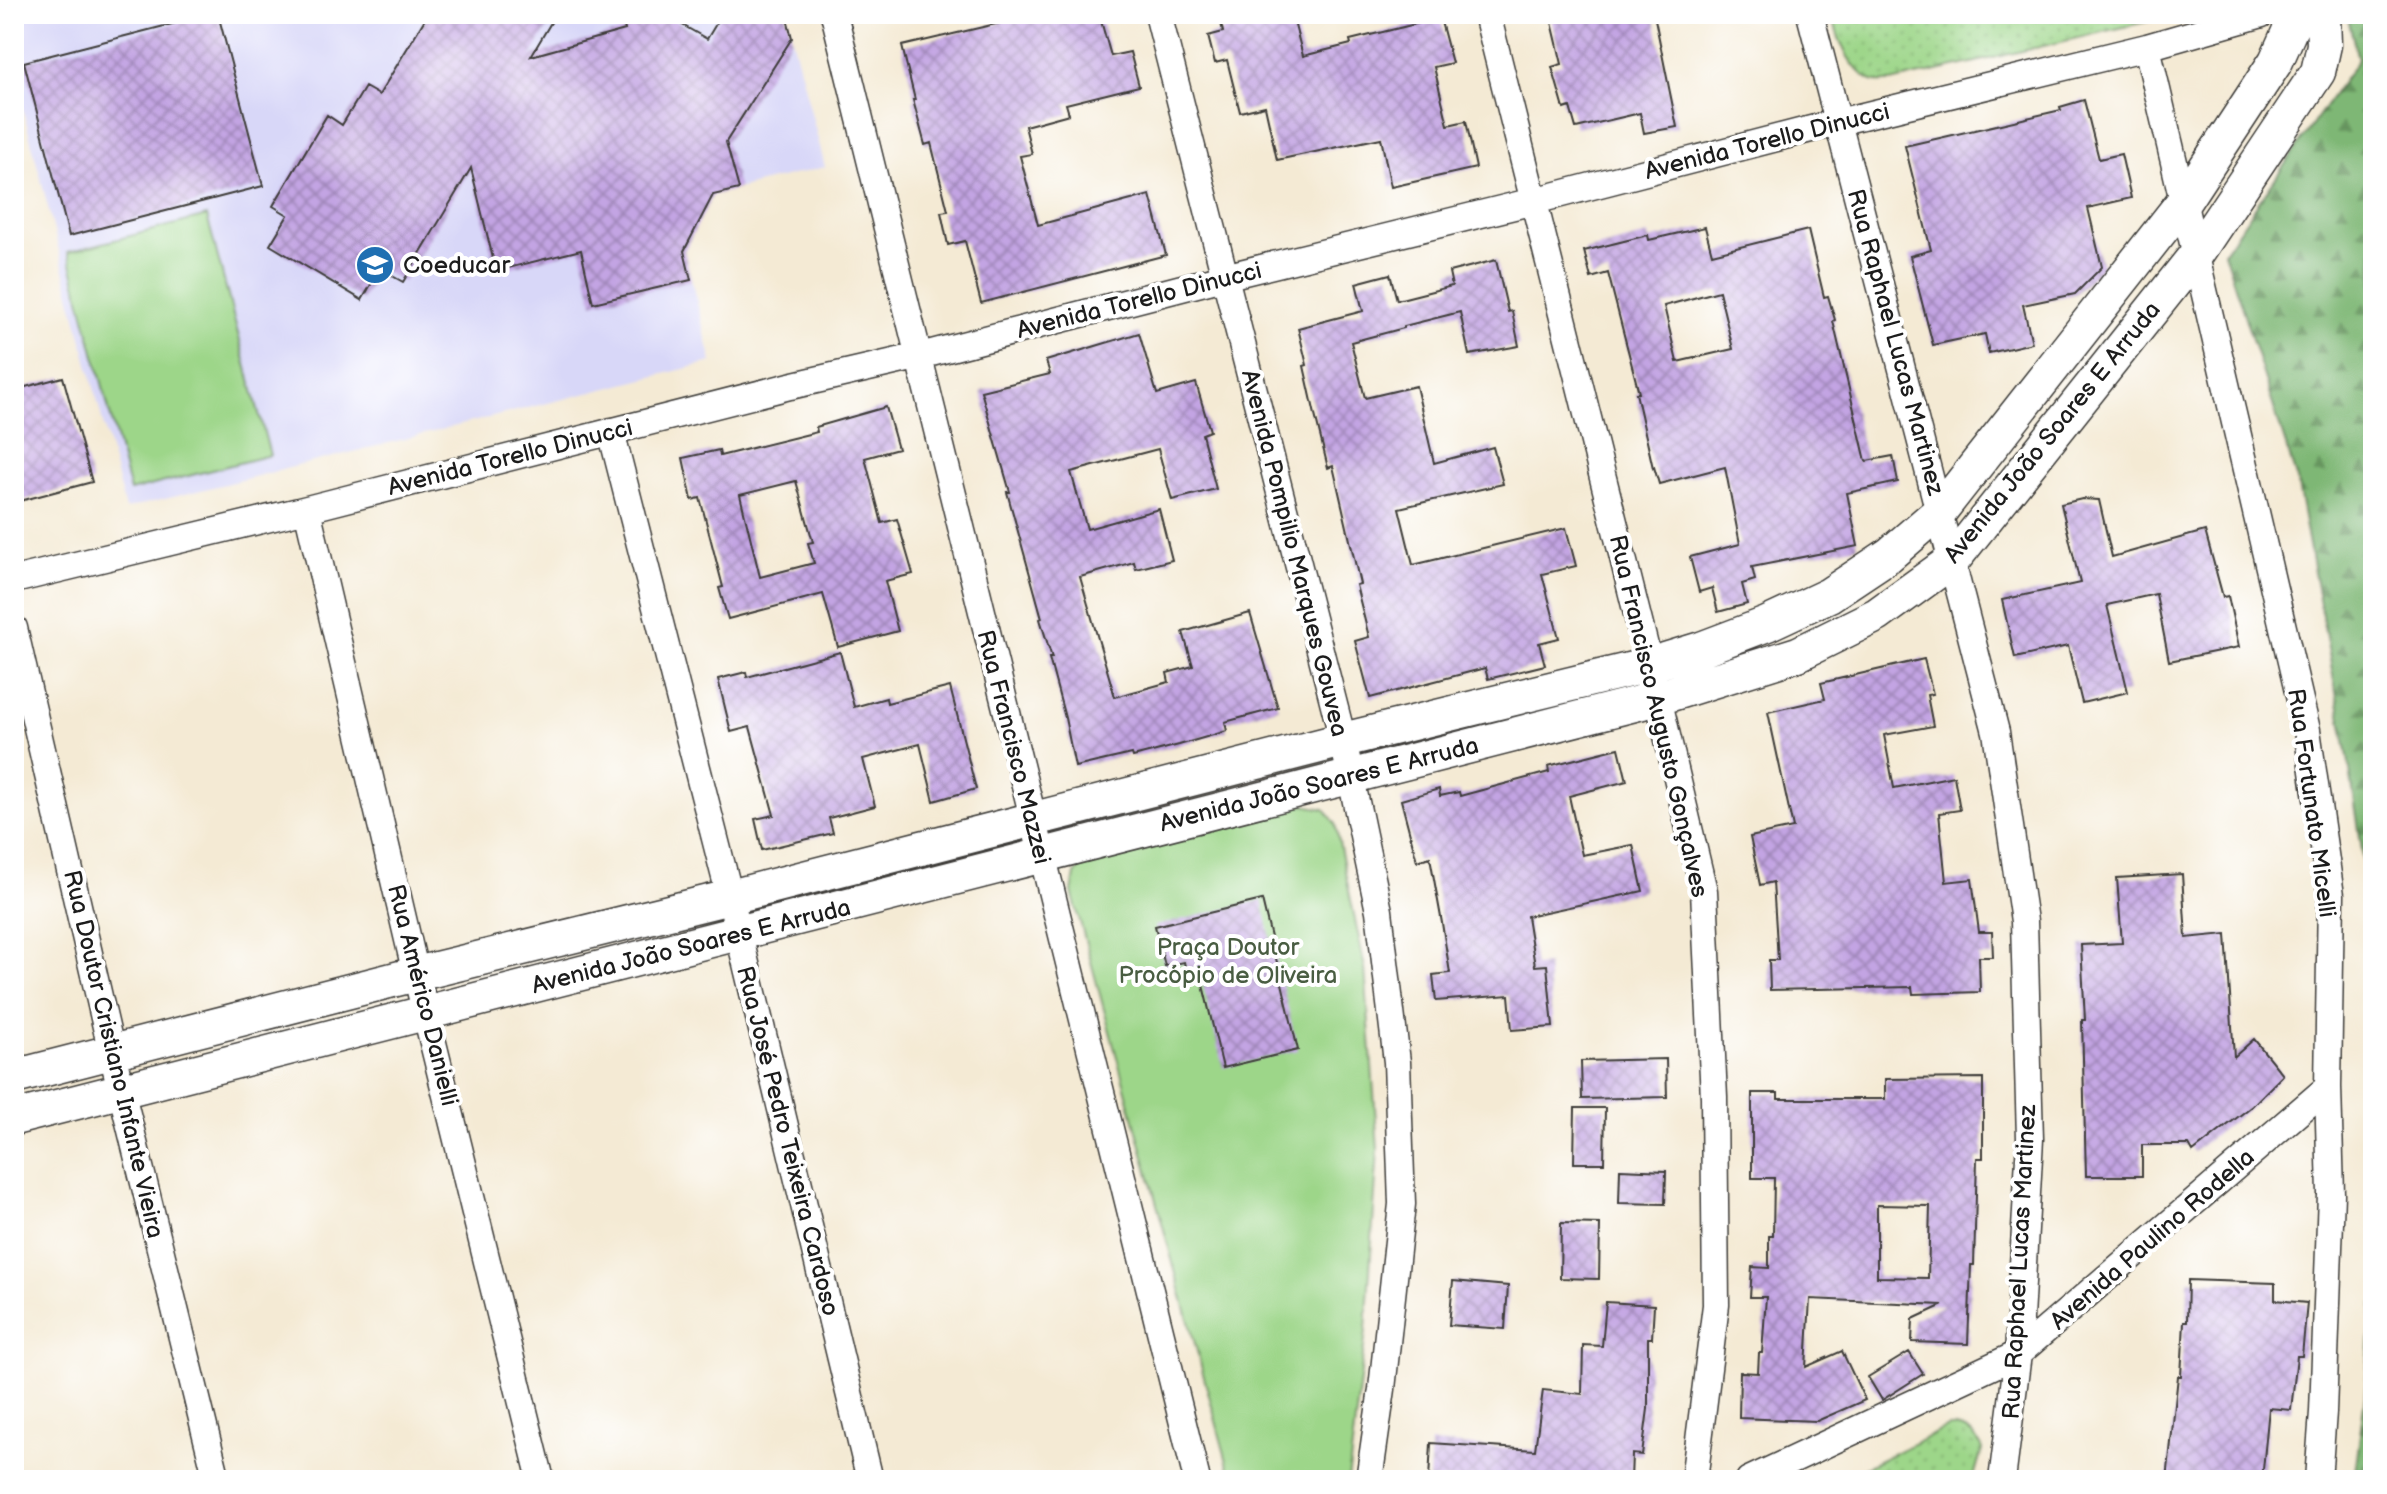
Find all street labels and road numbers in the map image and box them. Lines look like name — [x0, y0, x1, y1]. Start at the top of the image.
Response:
street label: Avenida Torello Dinucci — [1642, 97, 1893, 186]
street label: Rua Raphael Lucas Martinez — [1841, 186, 1950, 499]
street label: Avenida Torello Dinucci — [1014, 256, 1265, 345]
street label: Avenida João Soares E Arruda — [1938, 296, 2167, 569]
street label: Avenida Pompilio Marques Gouvea — [1235, 367, 1354, 740]
street label: Avenida Torello Dinucci — [385, 413, 636, 502]
street label: Rua Francisco Augusto Gonçalves — [1603, 532, 1714, 900]
street label: Rua Francisco Mazzei — [970, 627, 1057, 867]
street label: Rua Fortunato Micelli — [2281, 687, 2342, 919]
street label: Avenida João Soares E Arruda — [1157, 731, 1482, 838]
street label: Rua Doutor Cristiano Infante Vieira — [57, 867, 170, 1241]
street label: Rua Américo Danielli — [381, 881, 464, 1109]
street label: Avenida João Soares E Arruda — [529, 893, 854, 1000]
street label: Rua José Pedro Teixeira Cardoso — [730, 963, 845, 1319]
street label: Rua Raphael Lucas Martinez — [1997, 1103, 2042, 1420]
street label: Avenida Paulino Rodella — [2044, 1143, 2260, 1336]

